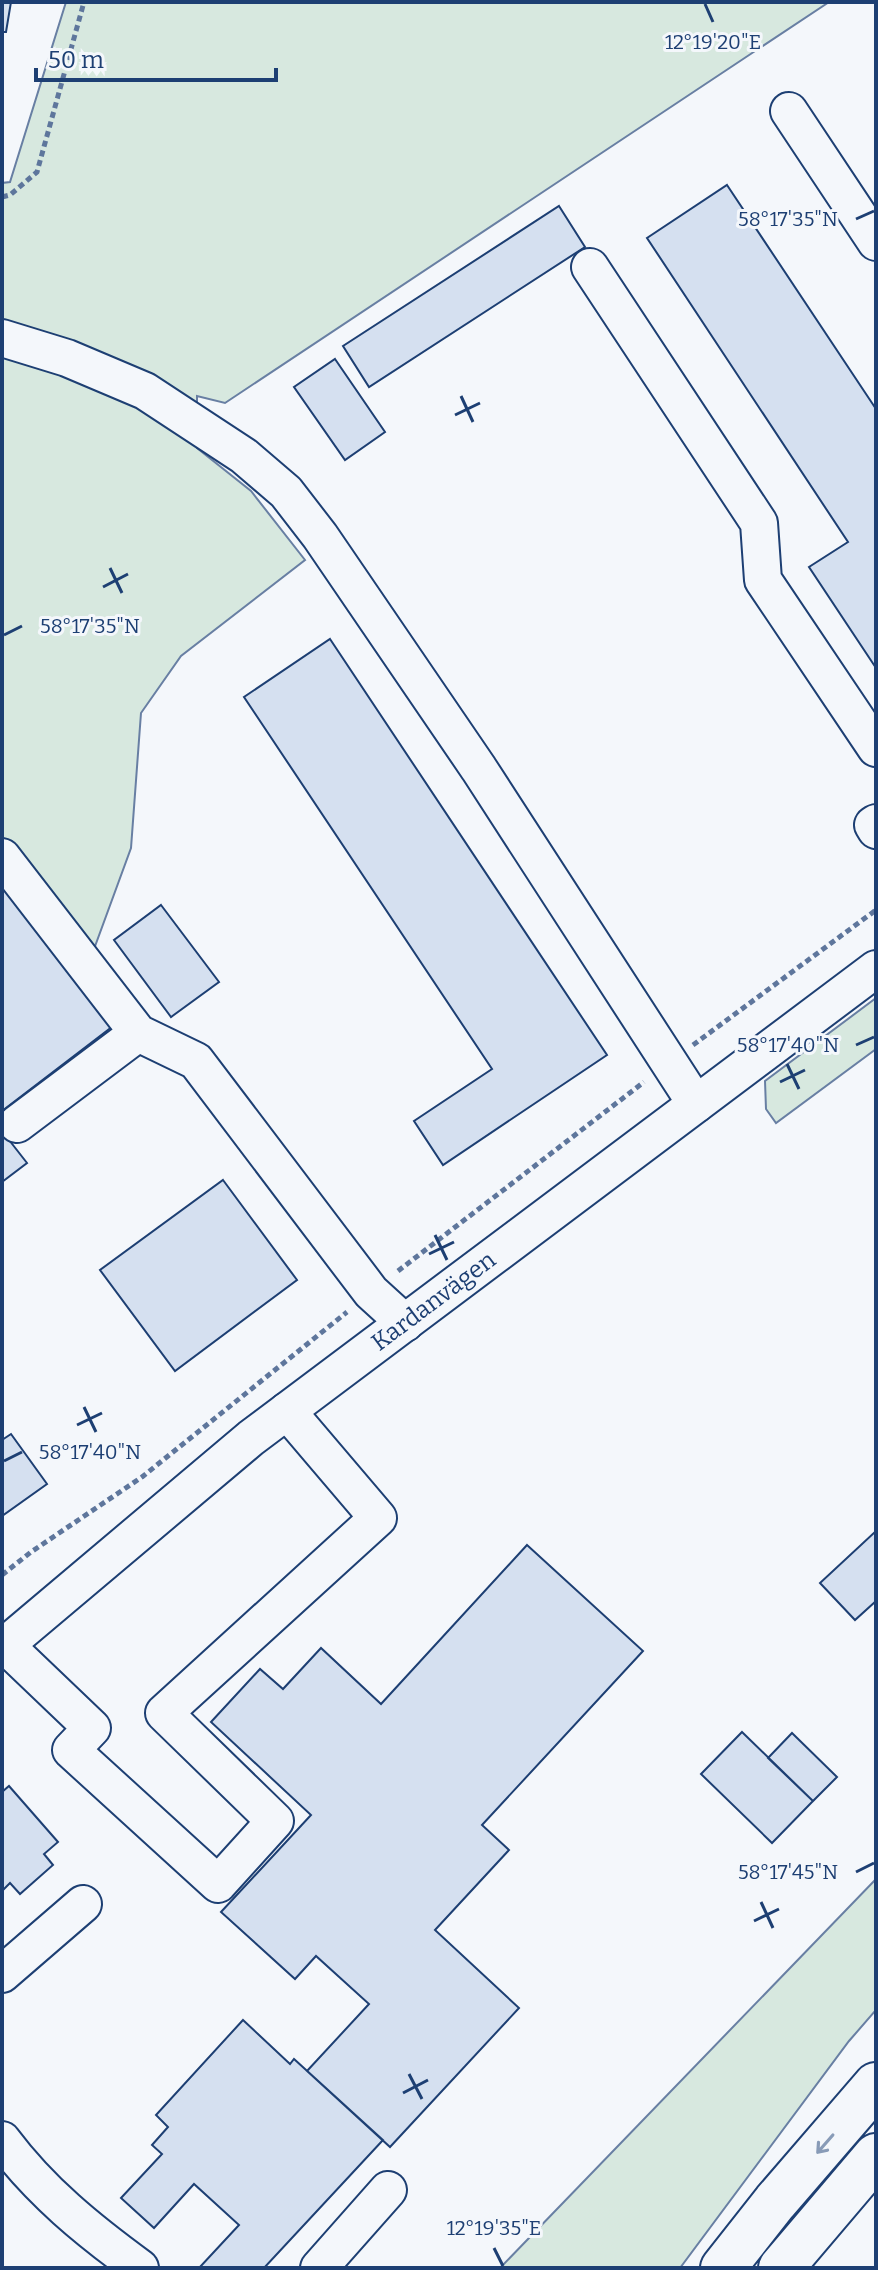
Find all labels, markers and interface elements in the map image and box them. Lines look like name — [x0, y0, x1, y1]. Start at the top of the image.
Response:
text: 12°19'20"E — [665, 30, 761, 54]
scale bar — [36, 32, 276, 82]
text: 50 m — [48, 46, 104, 74]
text: 58°17'35"N — [738, 207, 838, 231]
text: 58°17'35"N — [40, 614, 140, 638]
text: 58°17'40"N — [737, 1033, 839, 1057]
street label: Kardanvägen — [366, 1245, 501, 1356]
text: 58°17'40"N — [39, 1440, 141, 1464]
text: 58°17'45"N — [738, 1860, 838, 1884]
one-way arrow — [816, 2133, 834, 2153]
text: 12°19'35"E — [447, 2216, 541, 2240]

